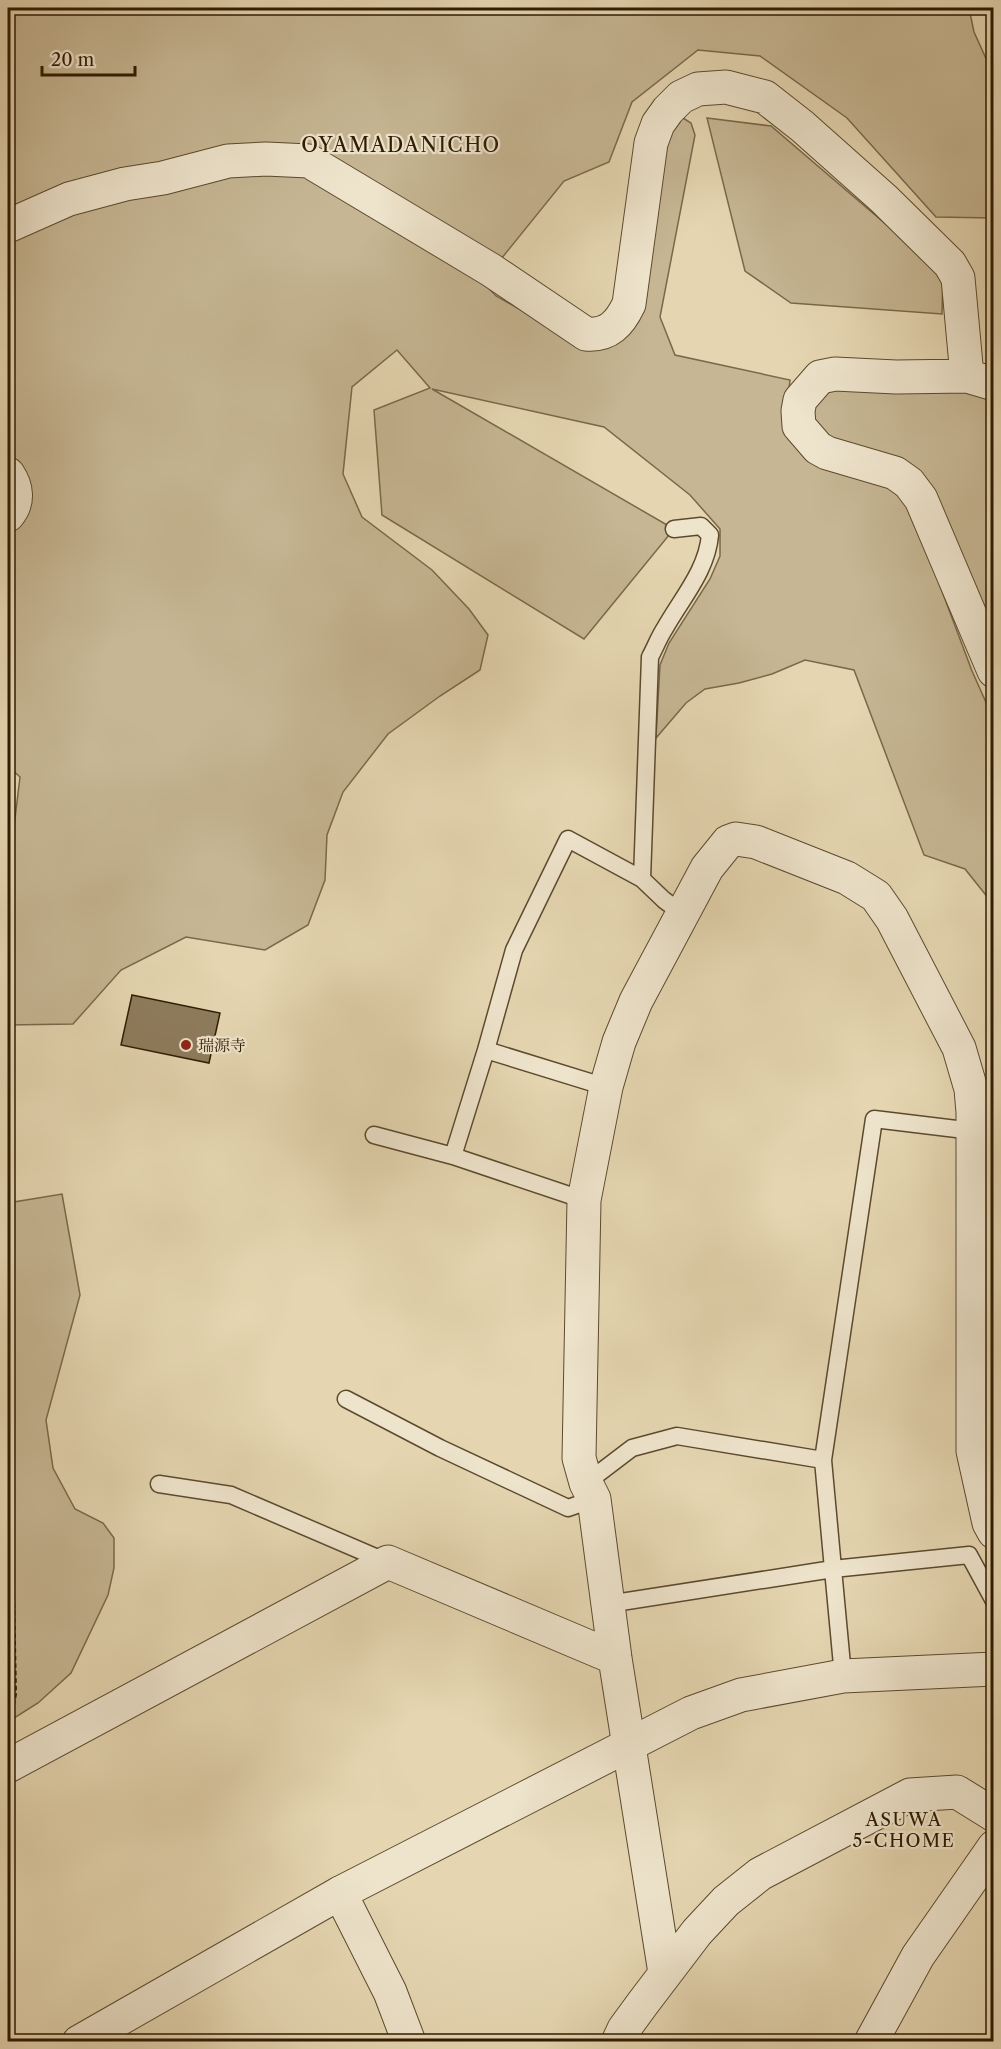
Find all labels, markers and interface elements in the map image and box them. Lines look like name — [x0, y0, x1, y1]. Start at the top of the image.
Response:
scale bar — [42, 39, 135, 77]
text: 20 m — [51, 49, 95, 71]
district label: OYAMADANICHO — [301, 133, 501, 157]
place label: 瑞源寺 — [198, 1035, 246, 1055]
marker: 瑞源寺 — [179, 1038, 193, 1052]
district label: ASUWA 5-CHOME — [853, 1809, 955, 1852]

